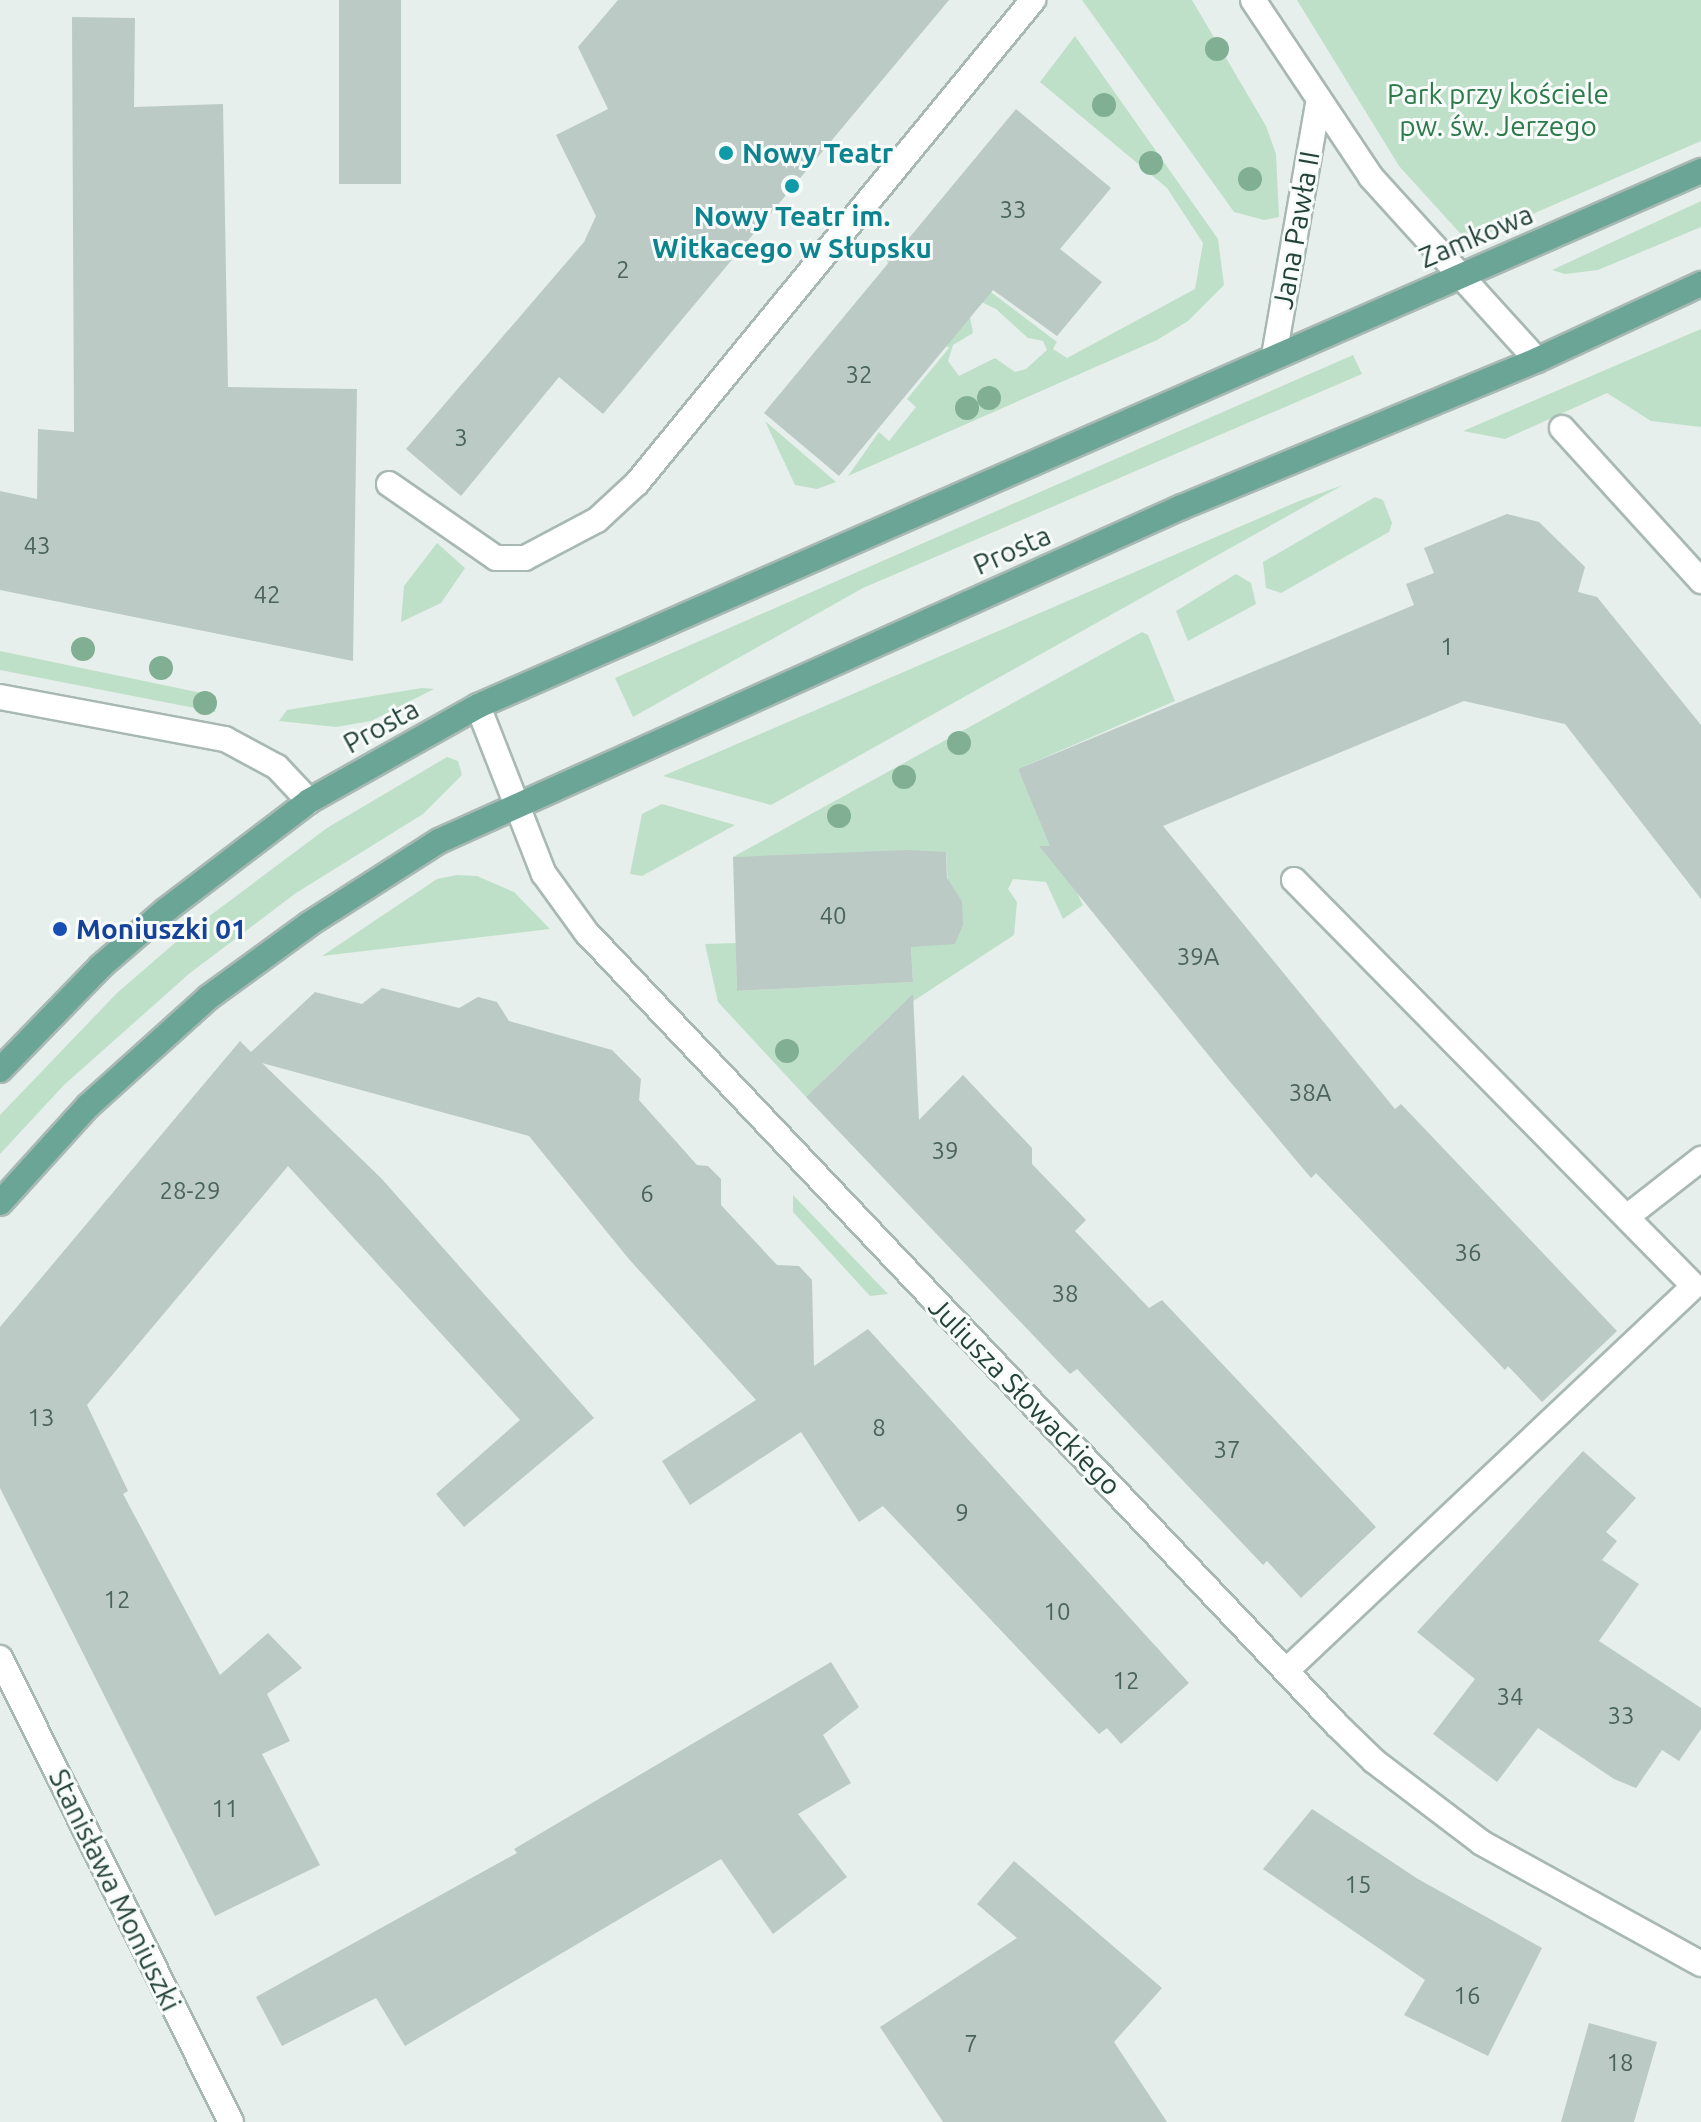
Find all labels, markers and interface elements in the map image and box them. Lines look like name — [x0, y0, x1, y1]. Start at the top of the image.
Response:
park label: Park przy kościele pw. św. Jerzego — [1387, 77, 1609, 143]
place label: Nowy Teatr — [742, 136, 893, 170]
marker: Nowy Teatr — [717, 144, 735, 162]
street label: Jana Pawła II — [1266, 148, 1326, 312]
marker: Nowy Teatr im. Witkacego w Słupsku — [783, 177, 801, 195]
house number: 33 — [999, 196, 1027, 224]
street label: Zamkowa — [1414, 197, 1538, 275]
place label: Nowy Teatr im. Witkacego w Słupsku — [652, 199, 932, 265]
house number: 2 — [616, 256, 630, 284]
house number: 32 — [845, 361, 873, 389]
house number: 3 — [454, 424, 468, 452]
street label: Prosta — [968, 518, 1056, 582]
house number: 43 — [23, 532, 51, 560]
house number: 42 — [253, 581, 281, 609]
house number: 1 — [1440, 633, 1454, 661]
street label: Prosta — [337, 692, 425, 760]
house number: 40 — [819, 902, 847, 930]
place label: Moniuszki 01 — [76, 912, 247, 946]
marker: Moniuszki 01 — [51, 920, 69, 938]
house number: 39A — [1177, 943, 1219, 971]
house number: 38A — [1289, 1079, 1331, 1107]
house number: 39 — [931, 1137, 959, 1165]
house number: 28-29 — [159, 1177, 221, 1205]
house number: 6 — [640, 1180, 654, 1208]
house number: 36 — [1454, 1239, 1482, 1267]
house number: 38 — [1051, 1280, 1079, 1308]
street label: Juliusza Słowackiego — [922, 1290, 1128, 1502]
house number: 13 — [27, 1404, 55, 1432]
house number: 8 — [872, 1414, 886, 1442]
house number: 37 — [1213, 1436, 1241, 1464]
house number: 9 — [955, 1499, 969, 1527]
house number: 12 — [103, 1586, 131, 1614]
house number: 10 — [1043, 1598, 1071, 1626]
house number: 12 — [1112, 1667, 1140, 1695]
house number: 34 — [1496, 1683, 1524, 1711]
house number: 33 — [1607, 1702, 1635, 1730]
street label: Stanisława Moniuszki — [42, 1764, 188, 2016]
house number: 11 — [211, 1795, 239, 1823]
house number: 15 — [1344, 1871, 1372, 1899]
house number: 16 — [1453, 1982, 1481, 2010]
house number: 7 — [964, 2030, 978, 2058]
house number: 18 — [1606, 2049, 1634, 2077]

